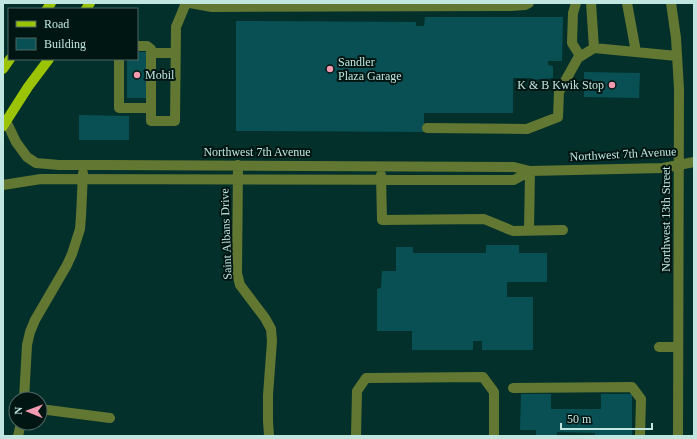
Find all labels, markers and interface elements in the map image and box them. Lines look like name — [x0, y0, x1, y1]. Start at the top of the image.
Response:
legend — [8, 8, 138, 60]
text: Road — [44, 17, 69, 31]
text: Building — [44, 37, 86, 51]
place label: Sandler Plaza Garage — [338, 55, 402, 83]
marker: Sandler Plaza Garage — [325, 64, 335, 74]
place label: Mobil — [145, 68, 175, 82]
marker: Mobil — [132, 70, 142, 80]
place label: K & B Kwik Stop — [517, 78, 604, 92]
marker: K & B Kwik Stop — [607, 80, 617, 90]
street label: Northwest 7th Avenue — [569, 144, 677, 164]
street label: Northwest 7th Avenue — [203, 145, 311, 159]
street label: Northwest 13th Street — [659, 166, 673, 272]
street label: Saint Albans Drive — [217, 188, 235, 280]
north arrow — [8, 391, 48, 431]
scale bar — [561, 405, 652, 431]
text: N — [12, 407, 24, 415]
text: 50 m — [567, 412, 592, 426]

